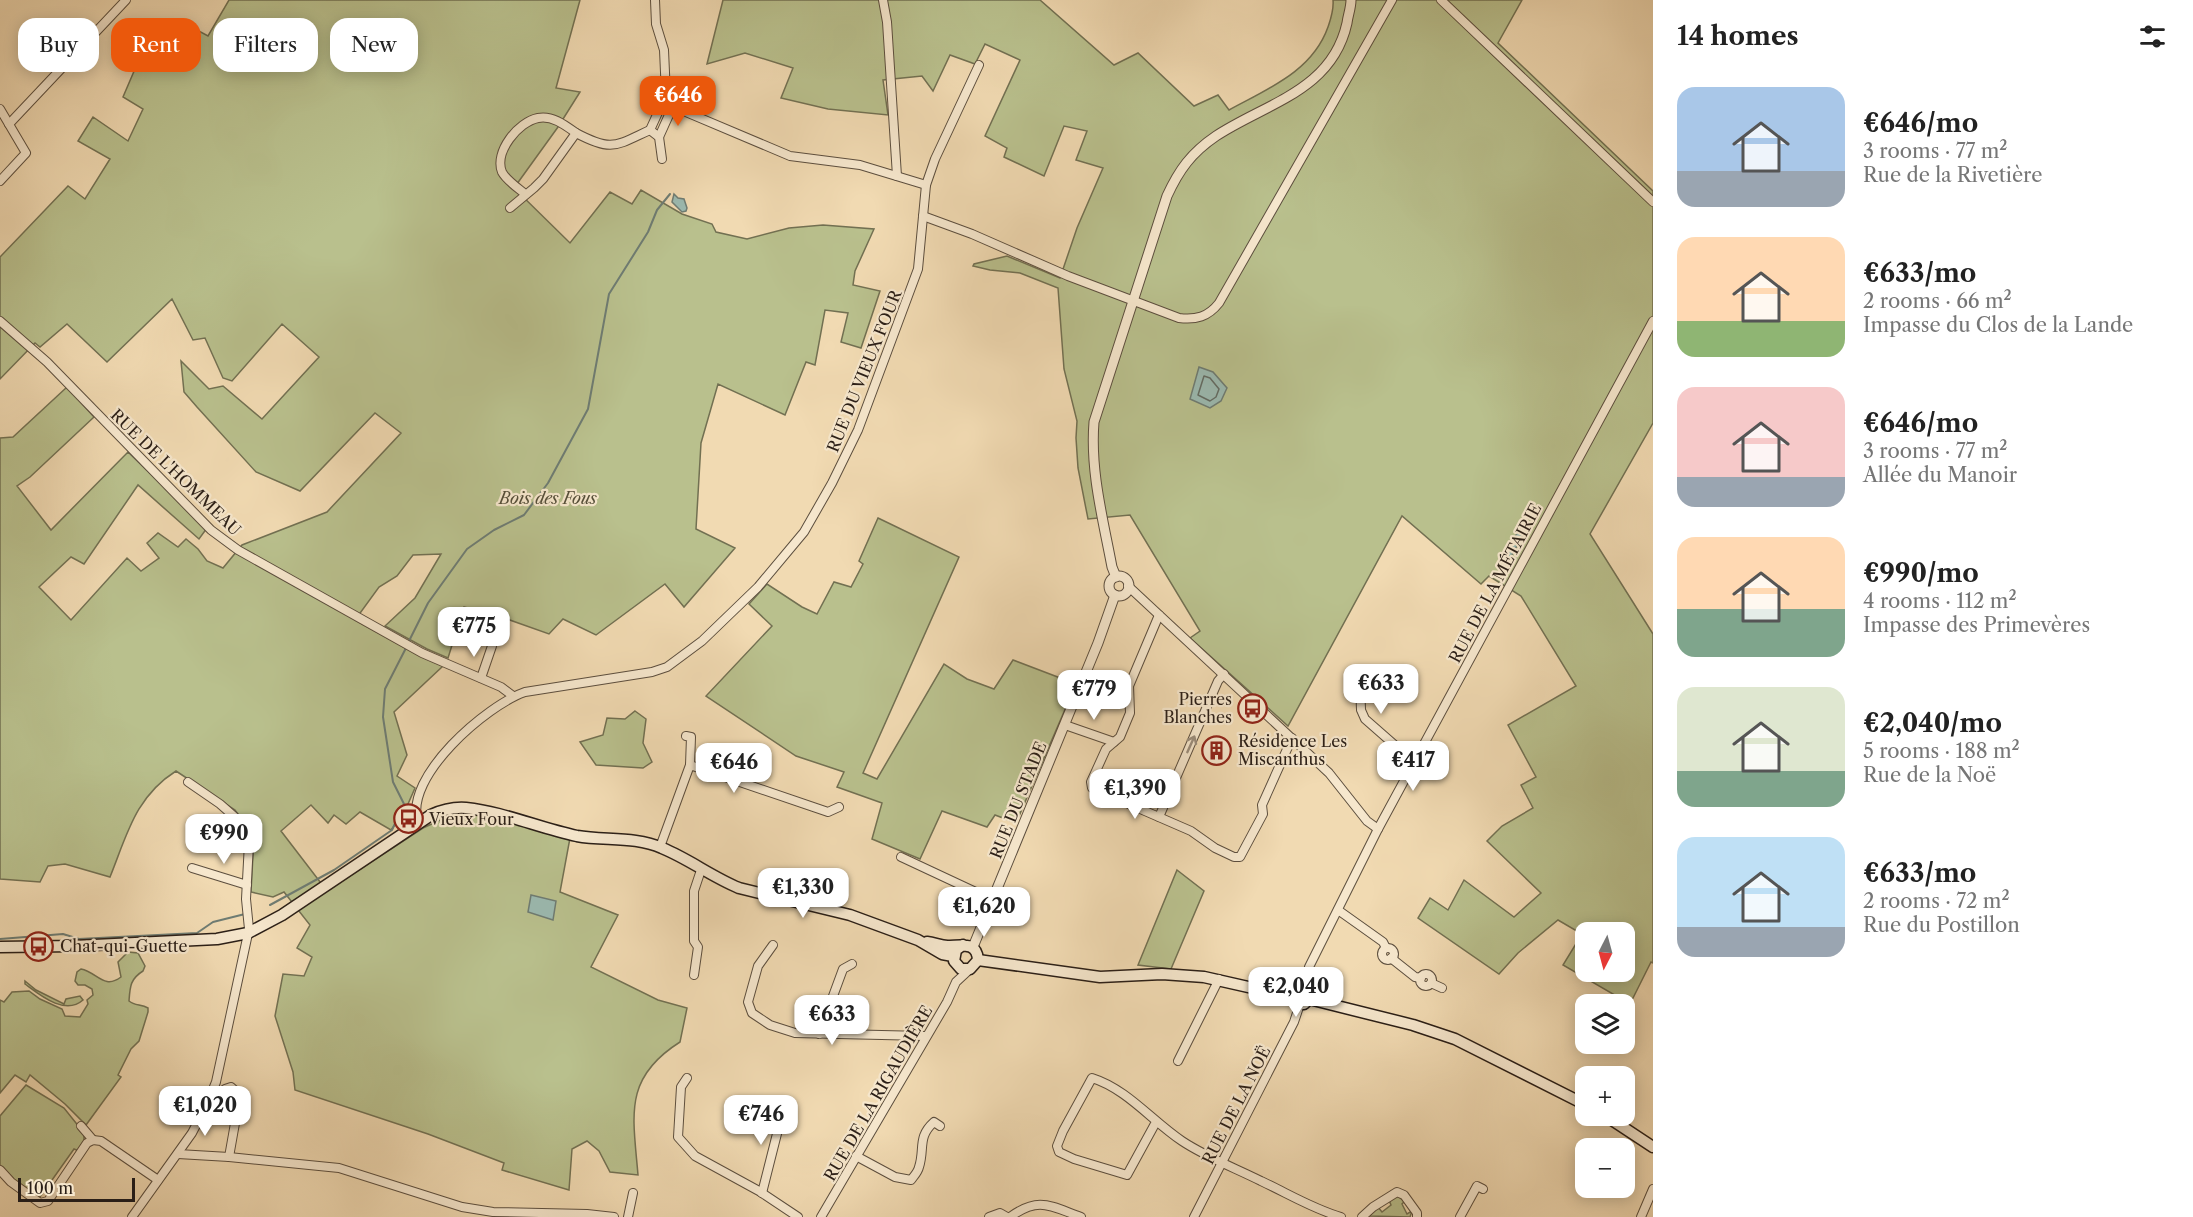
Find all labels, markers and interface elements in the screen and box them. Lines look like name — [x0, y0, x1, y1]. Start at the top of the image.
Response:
chip: Buy — [18, 18, 99, 72]
chip: Rent — [111, 18, 201, 72]
chip: Filters — [213, 18, 318, 72]
chip: New — [330, 18, 418, 72]
text: 14 homes — [1677, 20, 1799, 52]
icon: filters — [2136, 20, 2169, 53]
pin: €646 — [642, 76, 714, 127]
text: €646 — [654, 83, 702, 107]
text: €646/mo — [1863, 107, 1978, 139]
icon: home — [1725, 111, 1797, 183]
text: 3 rooms · 77 m² — [1863, 139, 2007, 163]
text: Rue de la Rivetière — [1863, 163, 2042, 187]
text: €633/mo — [1863, 257, 1976, 289]
icon: home — [1725, 261, 1797, 333]
street label: RUE DU VIEUX FOUR — [822, 286, 906, 455]
text: 2 rooms · 66 m² — [1863, 289, 2012, 313]
text: Impasse du Clos de la Lande — [1863, 313, 2133, 337]
street label: RUE DE L'HOMMEAU — [107, 405, 245, 539]
text: €646/mo — [1863, 407, 1978, 439]
icon: home — [1725, 411, 1797, 483]
text: 3 rooms · 77 m² — [1863, 439, 2007, 463]
text: Allée du Manoir — [1863, 463, 2017, 487]
park label: Bois des Fous — [497, 488, 597, 508]
street label: RUE DE LA MÉTAIRIE — [1444, 500, 1546, 666]
text: €990/mo — [1863, 557, 1979, 589]
icon: home — [1725, 561, 1797, 633]
text: 4 rooms · 112 m² — [1863, 589, 2017, 613]
pin: €775 — [438, 607, 510, 658]
text: Impasse des Primevères — [1863, 613, 2090, 637]
text: €775 — [452, 614, 496, 638]
pin: €633 — [1345, 664, 1417, 715]
pin: €779 — [1058, 670, 1130, 721]
text: €633 — [1357, 671, 1405, 695]
text: €779 — [1071, 677, 1117, 701]
place label: Pierres Blanches — [1163, 689, 1232, 727]
bus stop icon: Pierres Blanches — [1237, 692, 1269, 724]
text: €2,040/mo — [1863, 707, 2002, 739]
icon: home — [1725, 711, 1797, 783]
place label: Résidence Les Miscanthus — [1238, 731, 1347, 769]
building icon: Résidence Les Miscanthus — [1201, 734, 1233, 766]
one-way arrow — [1185, 735, 1197, 753]
street label: RUE DU STADE — [985, 738, 1051, 862]
text: 5 rooms · 188 m² — [1863, 739, 2020, 763]
pin: €417 — [1377, 741, 1449, 792]
pin: €646 — [698, 743, 770, 794]
text: €417 — [1391, 748, 1435, 772]
text: €646 — [710, 750, 758, 774]
text: Rue de la Noë — [1863, 763, 1996, 787]
pin: €1,390 — [1086, 769, 1184, 820]
text: €1,390 — [1103, 776, 1167, 800]
bus stop icon: Vieux Four — [392, 803, 424, 835]
place label: Vieux Four — [428, 809, 514, 829]
pin: €990 — [188, 814, 260, 865]
text: €990 — [199, 821, 249, 845]
text: €633/mo — [1863, 857, 1976, 889]
icon: home — [1725, 861, 1797, 933]
pin: €1,330 — [754, 868, 852, 919]
text: €1,330 — [772, 875, 834, 899]
pin: €1,620 — [935, 887, 1033, 938]
text: 2 rooms · 72 m² — [1863, 889, 2010, 913]
text: €1,620 — [952, 894, 1016, 918]
text: Rue du Postillon — [1863, 913, 2020, 937]
north arrow — [1575, 922, 1635, 982]
map controls — [1575, 922, 1635, 1198]
bus stop icon: Chat-qui-Guette — [23, 930, 55, 962]
place label: Chat-qui-Guette — [60, 936, 187, 956]
pin: €2,040 — [1247, 967, 1345, 1018]
text: €2,040 — [1262, 974, 1330, 998]
button: layers — [1575, 994, 1635, 1054]
pin: €633 — [796, 995, 868, 1046]
text: €633 — [808, 1002, 856, 1026]
street label: RUE DE LA RIGAUDIÈRE — [819, 1002, 937, 1184]
street label: RUE DE LA NOË — [1197, 1042, 1275, 1168]
button: + — [1575, 1066, 1635, 1126]
pin: €1,020 — [156, 1086, 254, 1137]
text: €1,020 — [173, 1093, 237, 1117]
pin: €746 — [725, 1095, 797, 1146]
text: €746 — [738, 1102, 784, 1126]
button: − — [1575, 1138, 1635, 1198]
scale bar — [18, 1175, 135, 1202]
text: 100 m — [27, 1178, 73, 1198]

